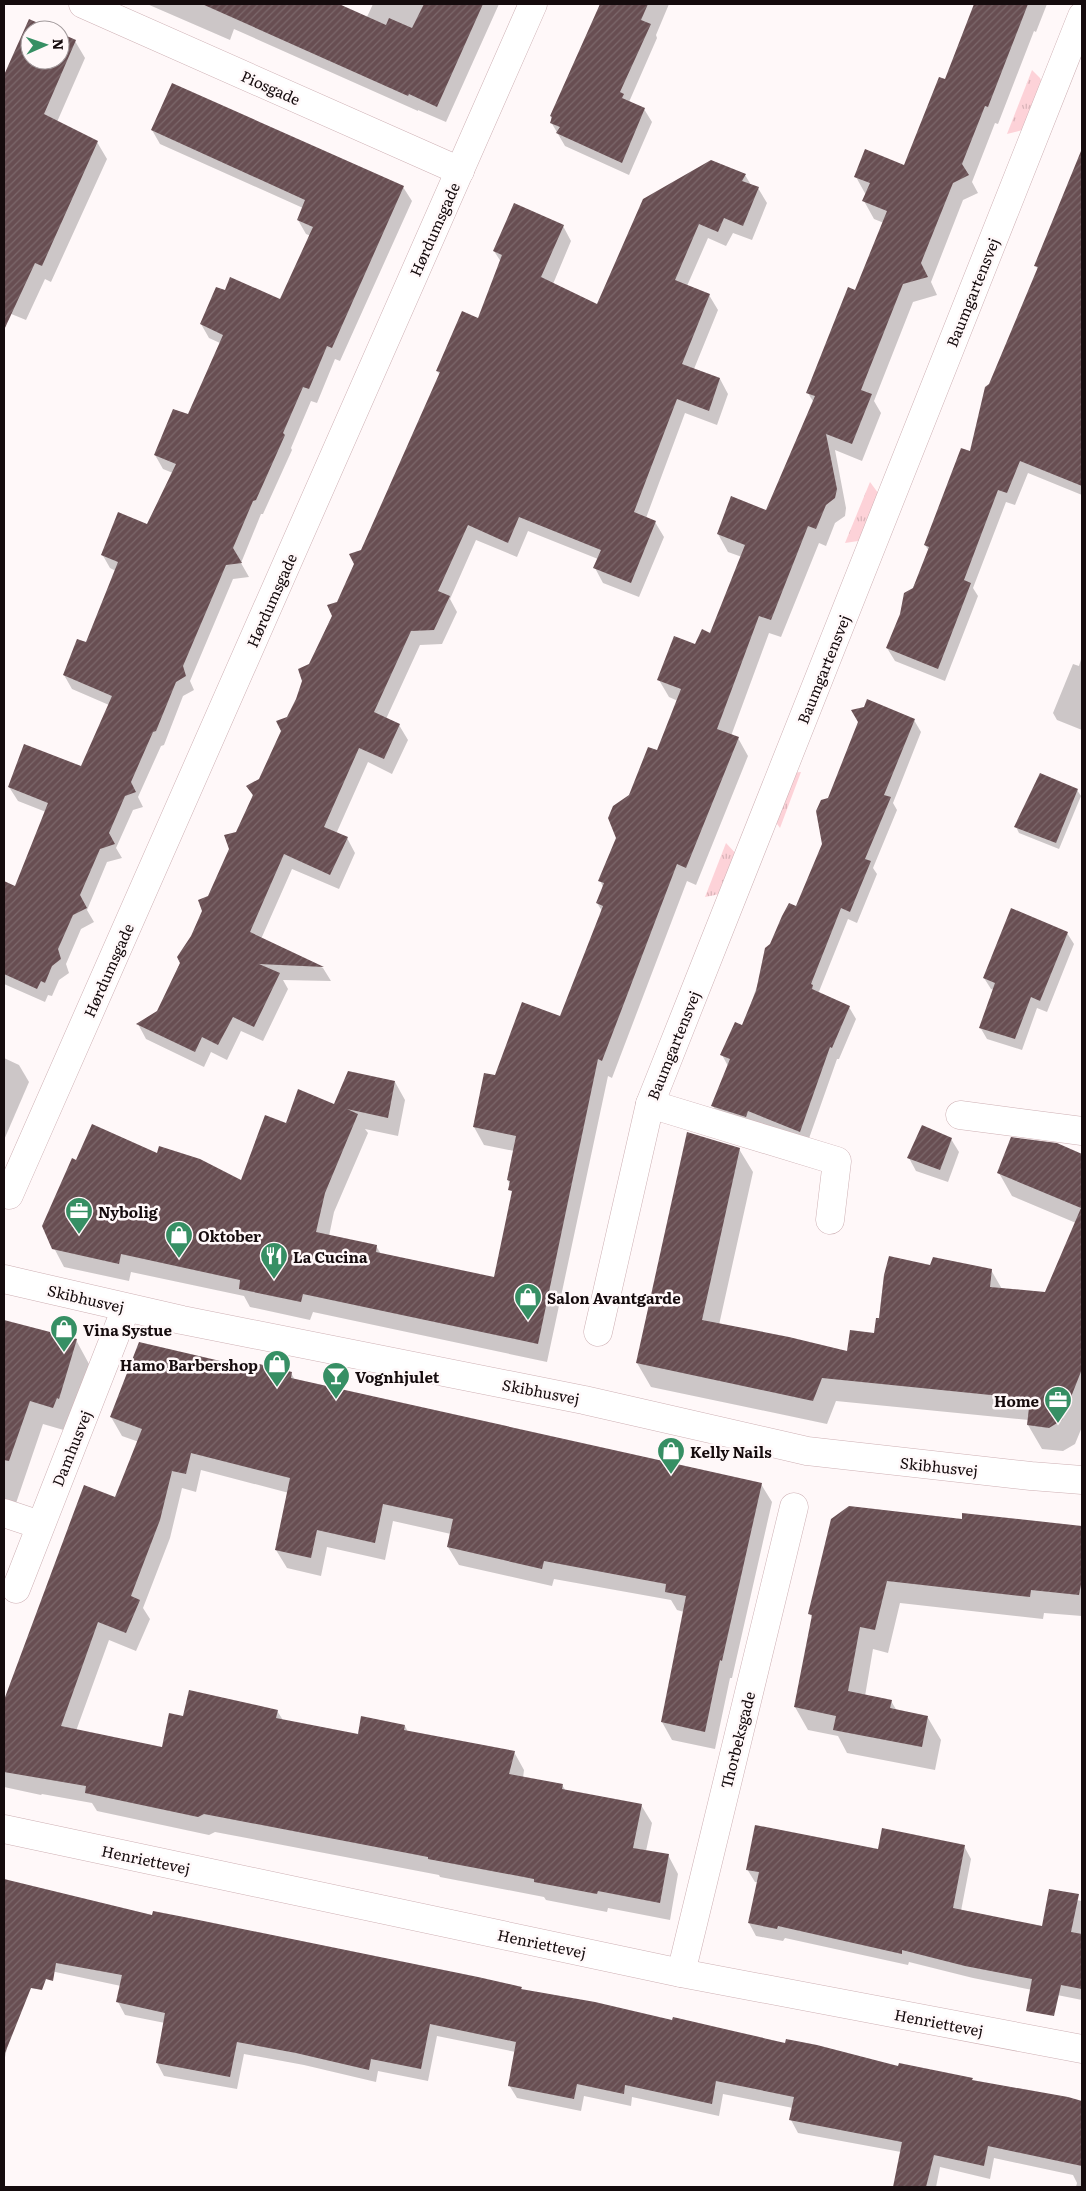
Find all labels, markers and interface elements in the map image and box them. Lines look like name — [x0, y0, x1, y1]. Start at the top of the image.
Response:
north arrow — [20, 20, 70, 70]
text: N — [49, 38, 69, 51]
street label: Piosgade — [238, 64, 304, 110]
street label: Hørdumsgade — [403, 178, 465, 280]
street label: Baumgartensvej — [940, 234, 1004, 350]
street label: Hørdumsgade — [240, 549, 302, 651]
street label: Baumgartensvej — [791, 611, 855, 727]
street label: Hørdumsgade — [77, 919, 139, 1021]
street label: Baumgartensvej — [641, 987, 705, 1103]
office icon: Nybolig — [64, 1196, 94, 1235]
place label: Nybolig — [98, 1200, 159, 1223]
shop icon: Oktober — [164, 1220, 194, 1259]
place label: Oktober — [198, 1224, 261, 1247]
restaurant icon: La Cucina — [259, 1241, 289, 1280]
place label: La Cucina — [293, 1245, 368, 1268]
street label: Skibhusvej — [45, 1278, 127, 1318]
shop icon: Salon Avantgarde — [513, 1282, 543, 1321]
place label: Salon Avantgarde — [547, 1286, 681, 1309]
shop icon: Vina Systue — [49, 1314, 79, 1353]
place label: Vina Systue — [83, 1318, 172, 1341]
shop icon: Hamo Barbershop — [262, 1349, 292, 1388]
place label: Hamo Barbershop — [120, 1353, 258, 1376]
bar icon: Vognhjulet — [321, 1361, 351, 1400]
place label: Vognhjulet — [355, 1365, 440, 1388]
street label: Skibhusvej — [500, 1372, 582, 1410]
office icon: Home — [1043, 1385, 1073, 1424]
place label: Home — [994, 1389, 1039, 1412]
street label: Damhusvej — [45, 1406, 97, 1490]
shop icon: Kelly Nails — [656, 1436, 686, 1475]
place label: Kelly Nails — [690, 1440, 772, 1463]
street label: Skibhusvej — [899, 1450, 979, 1482]
street label: Thorbeksgade — [714, 1689, 760, 1791]
street label: Henriettevej — [100, 1838, 192, 1880]
street label: Henriettevej — [496, 1922, 588, 1964]
street label: Henriettevej — [893, 2002, 985, 2042]

